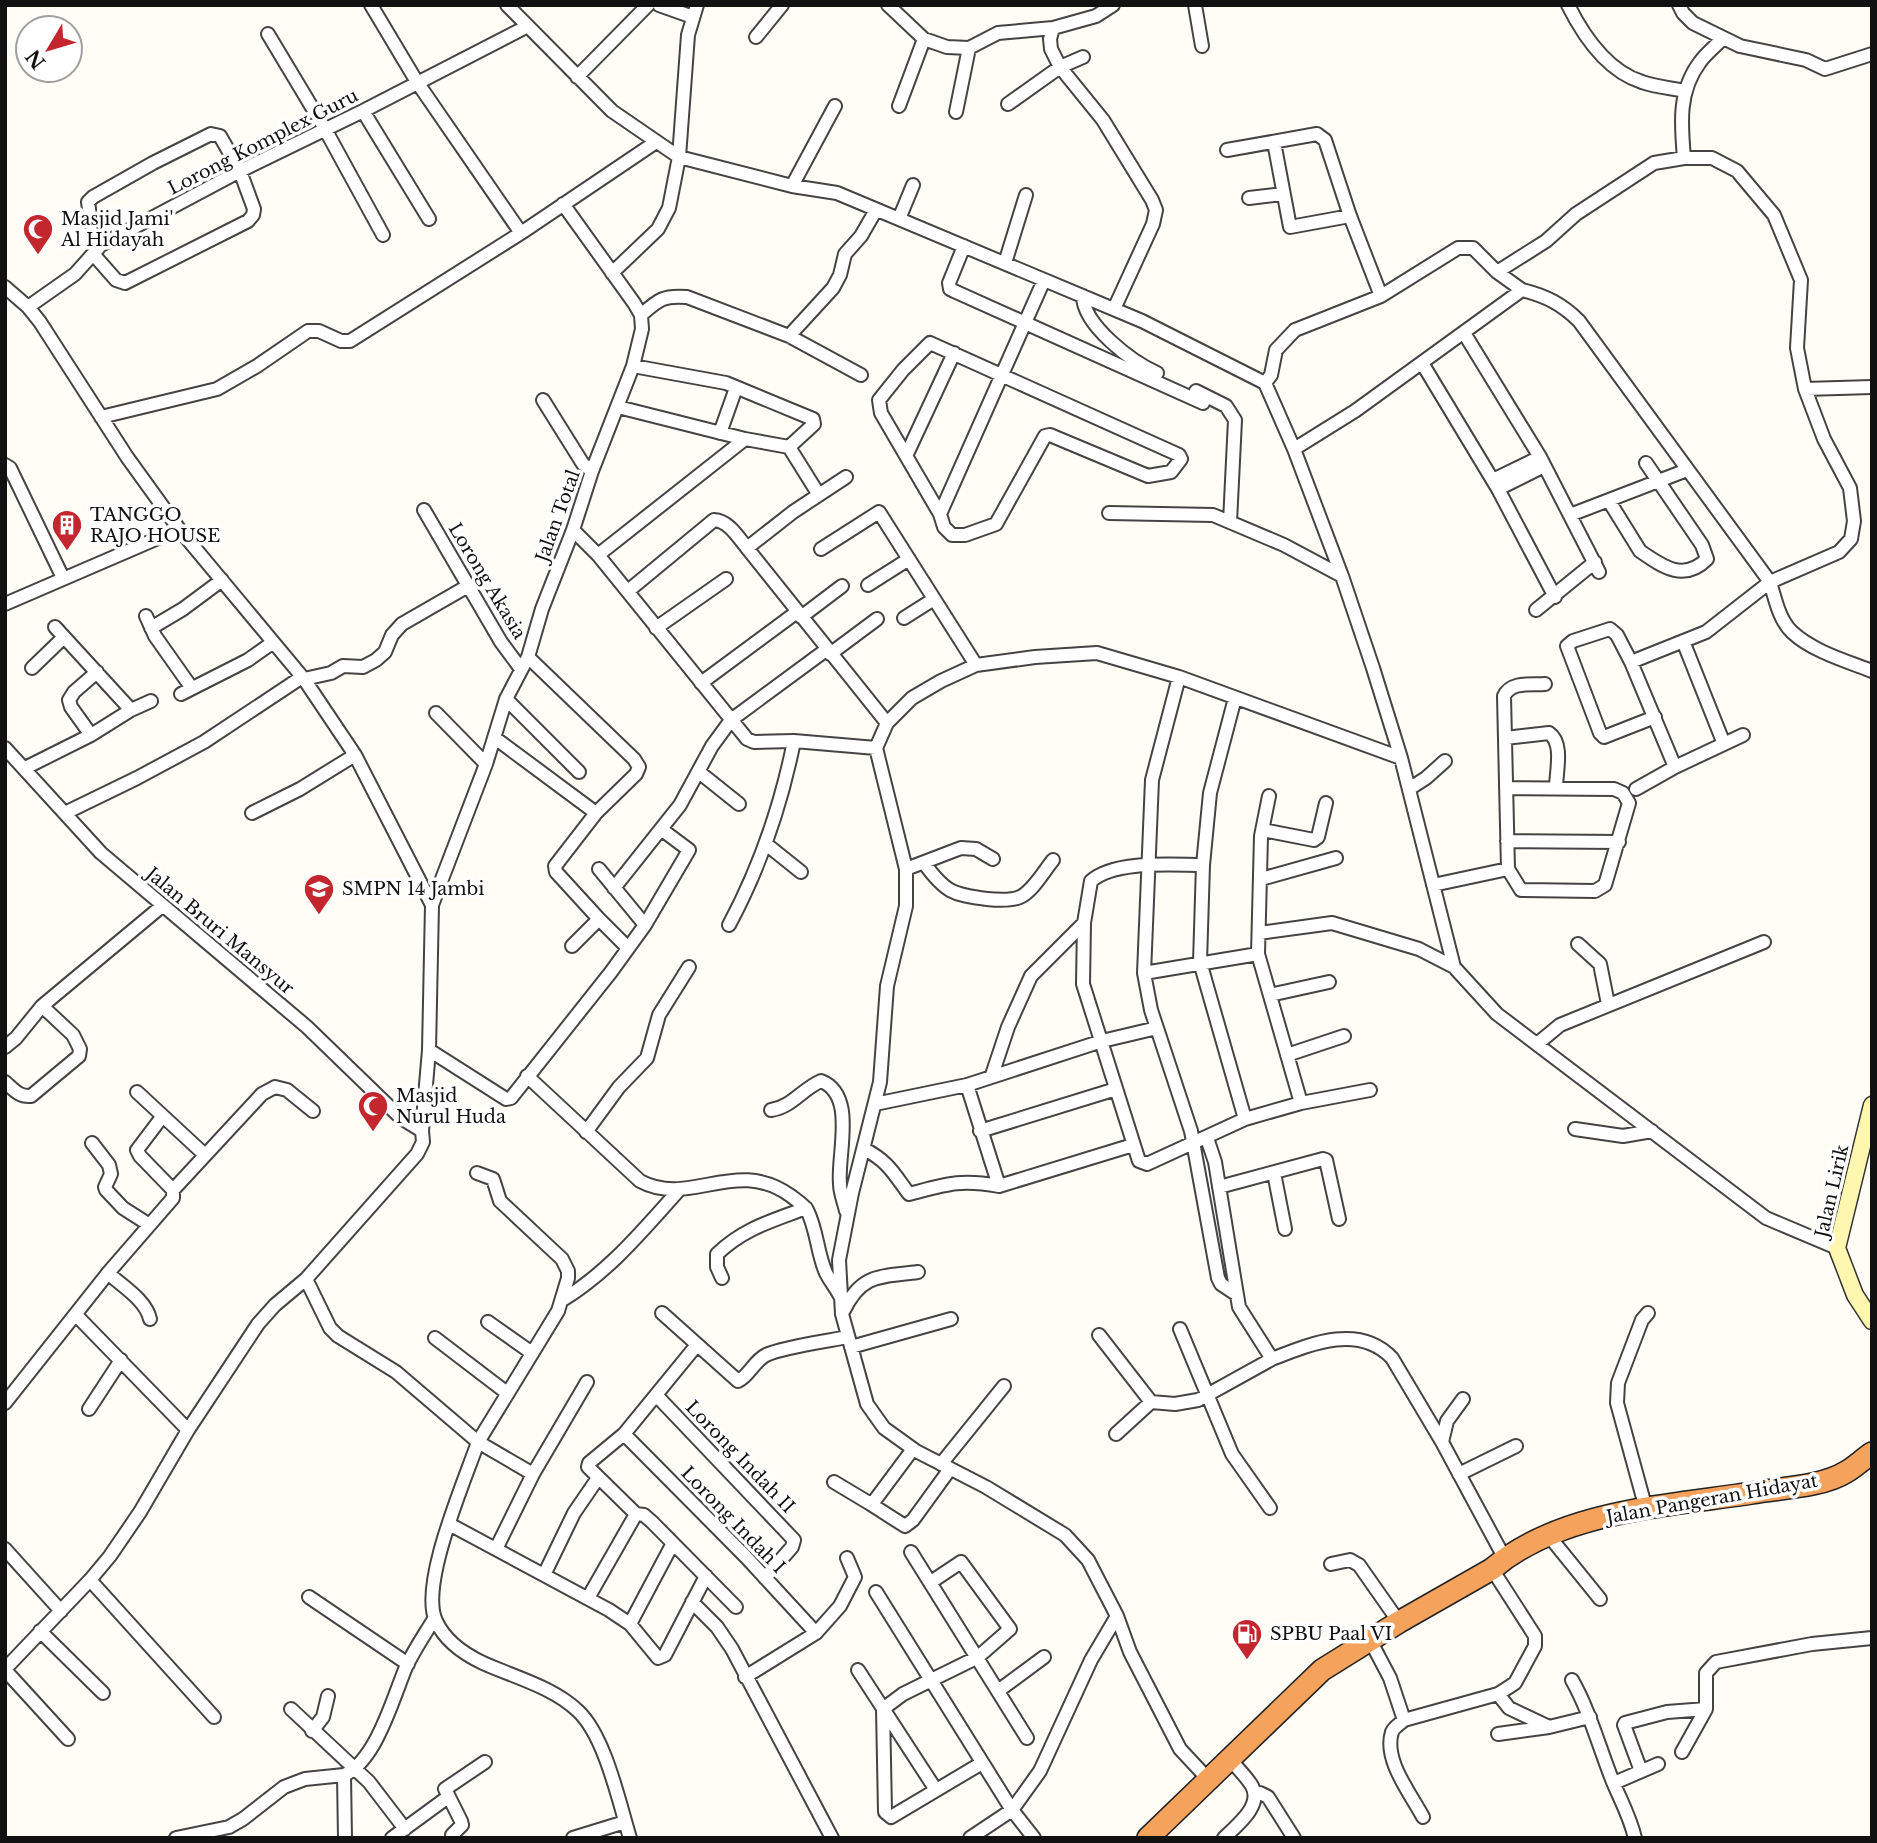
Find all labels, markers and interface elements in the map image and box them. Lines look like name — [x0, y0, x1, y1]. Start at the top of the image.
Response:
north arrow — [14, 14, 84, 84]
text: N — [21, 45, 51, 73]
street label: Lorong Komplex Guru — [164, 84, 362, 200]
place label: Masjid Jami' Al Hidayah — [60, 208, 173, 251]
mosque icon: Masjid Jami' Al Hidayah — [21, 212, 55, 256]
street label: Jalan Total — [531, 467, 585, 567]
place label: TANGGO RAJO HOUSE — [90, 504, 220, 547]
building icon: TANGGO RAJO HOUSE — [50, 508, 84, 552]
street label: Lorong Akasia — [444, 519, 530, 643]
street label: Jalan Bruri Mansyur — [140, 861, 299, 1000]
school or university icon: SMPN 14 Jambi — [302, 872, 336, 916]
place label: SMPN 14 Jambi — [342, 878, 484, 900]
place label: Masjid Nurul Huda — [396, 1085, 506, 1128]
mosque icon: Masjid Nurul Huda — [356, 1089, 390, 1133]
street label: Jalan Lirik — [1810, 1142, 1853, 1242]
street label: Lorong Indah II — [681, 1396, 799, 1518]
street label: Lorong Indah I — [676, 1462, 790, 1578]
street label: Jalan Pangeran Hidayat — [1603, 1470, 1820, 1529]
fuel station icon: SPBU Paal VI — [1230, 1617, 1264, 1661]
place label: SPBU Paal VI — [1270, 1623, 1392, 1645]

